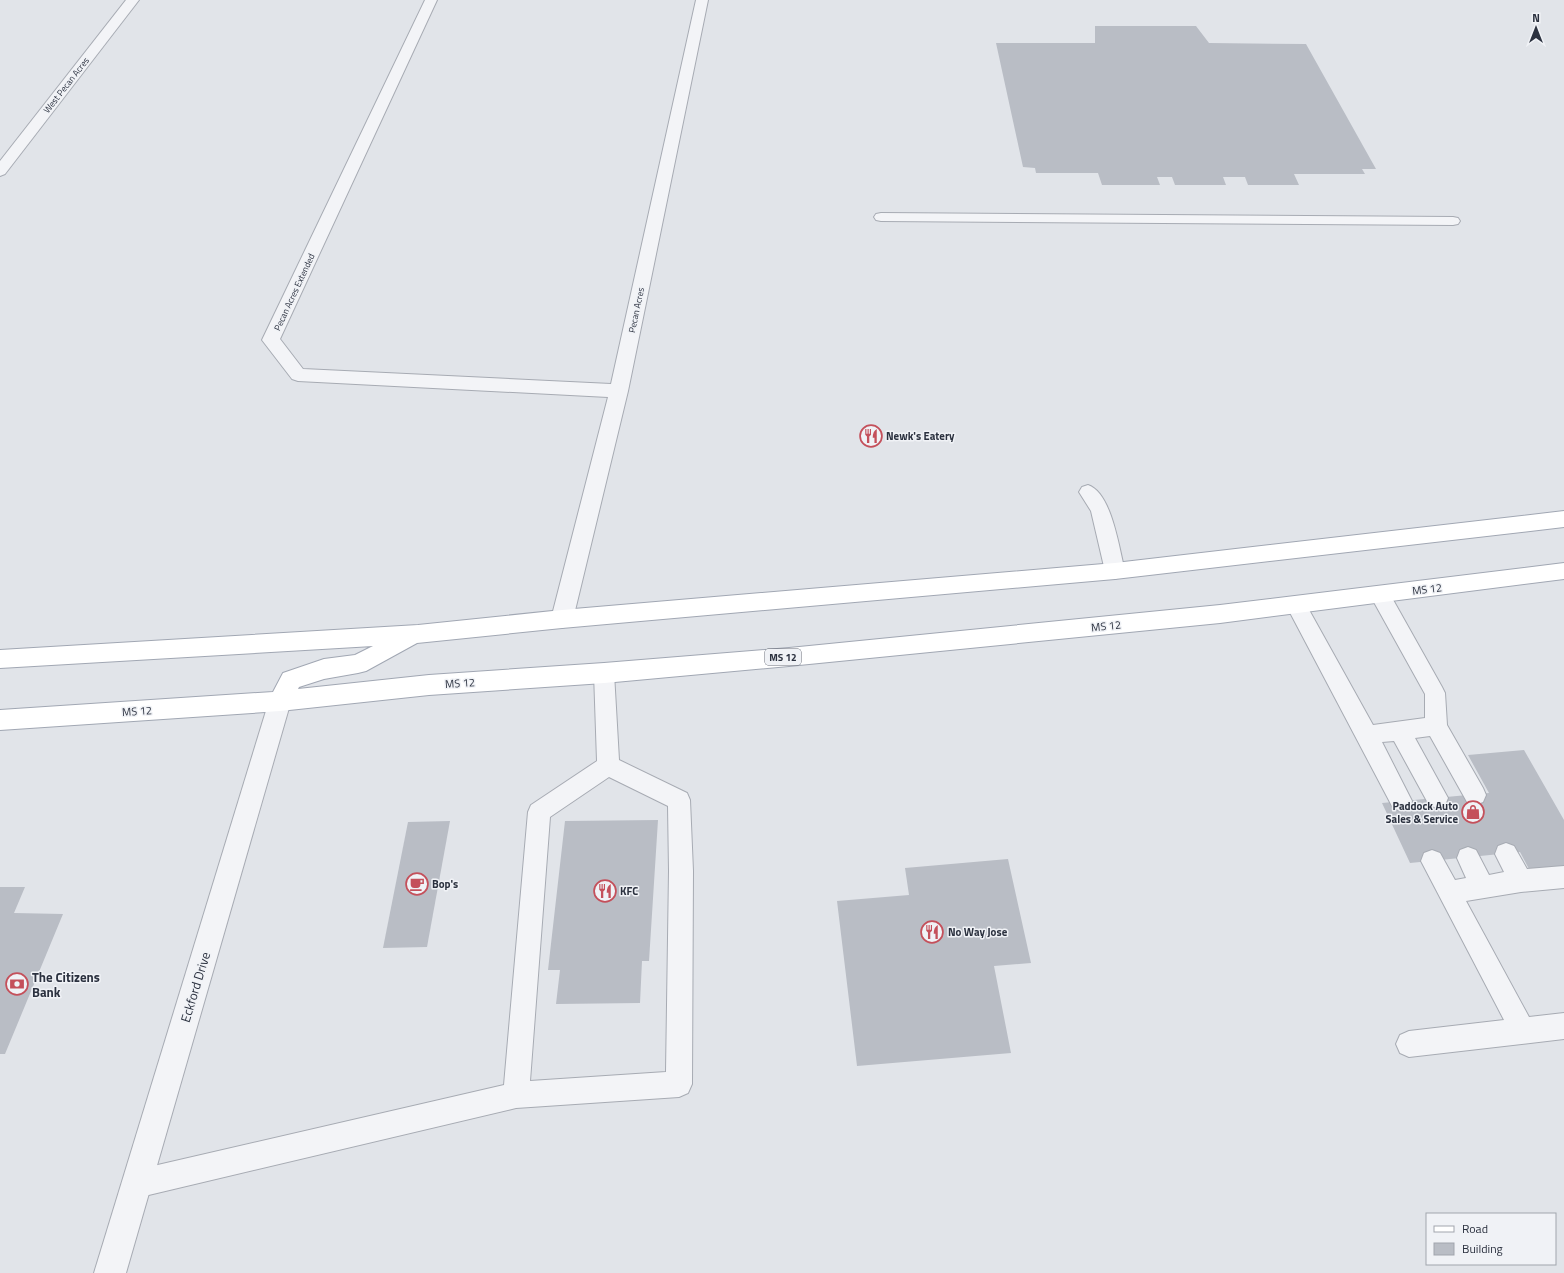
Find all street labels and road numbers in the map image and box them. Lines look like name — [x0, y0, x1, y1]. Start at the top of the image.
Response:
street label: West Pecan Acres — [40, 54, 92, 116]
street label: Pecan Acres Extended — [270, 251, 318, 333]
street label: Pecan Acres — [625, 286, 647, 334]
street label: MS 12 — [1411, 579, 1443, 599]
street label: MS 12 — [1090, 616, 1122, 636]
road number: MS 12 — [765, 649, 801, 665]
street label: MS 12 — [445, 674, 475, 692]
street label: MS 12 — [122, 702, 152, 720]
street label: Eckford Drive — [175, 949, 215, 1025]

